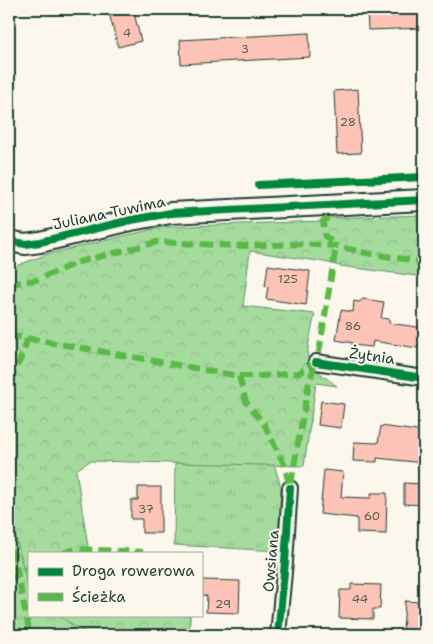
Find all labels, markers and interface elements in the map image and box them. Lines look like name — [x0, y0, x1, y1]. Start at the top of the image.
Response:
house number: 4 — [123, 25, 131, 41]
house number: 3 — [241, 41, 249, 57]
house number: 28 — [340, 114, 356, 130]
street label: Juliana Tuwima — [51, 191, 168, 235]
house number: 125 — [278, 271, 298, 287]
house number: 86 — [345, 318, 361, 334]
street label: Żytnia — [348, 343, 397, 369]
house number: 37 — [138, 501, 154, 517]
house number: 60 — [364, 508, 380, 524]
street label: Owsiana — [258, 528, 284, 593]
legend — [28, 552, 202, 616]
text: Droga rowerowa — [72, 561, 195, 581]
text: Ścieżka — [72, 586, 126, 607]
house number: 44 — [352, 591, 368, 607]
house number: 29 — [215, 596, 231, 612]

